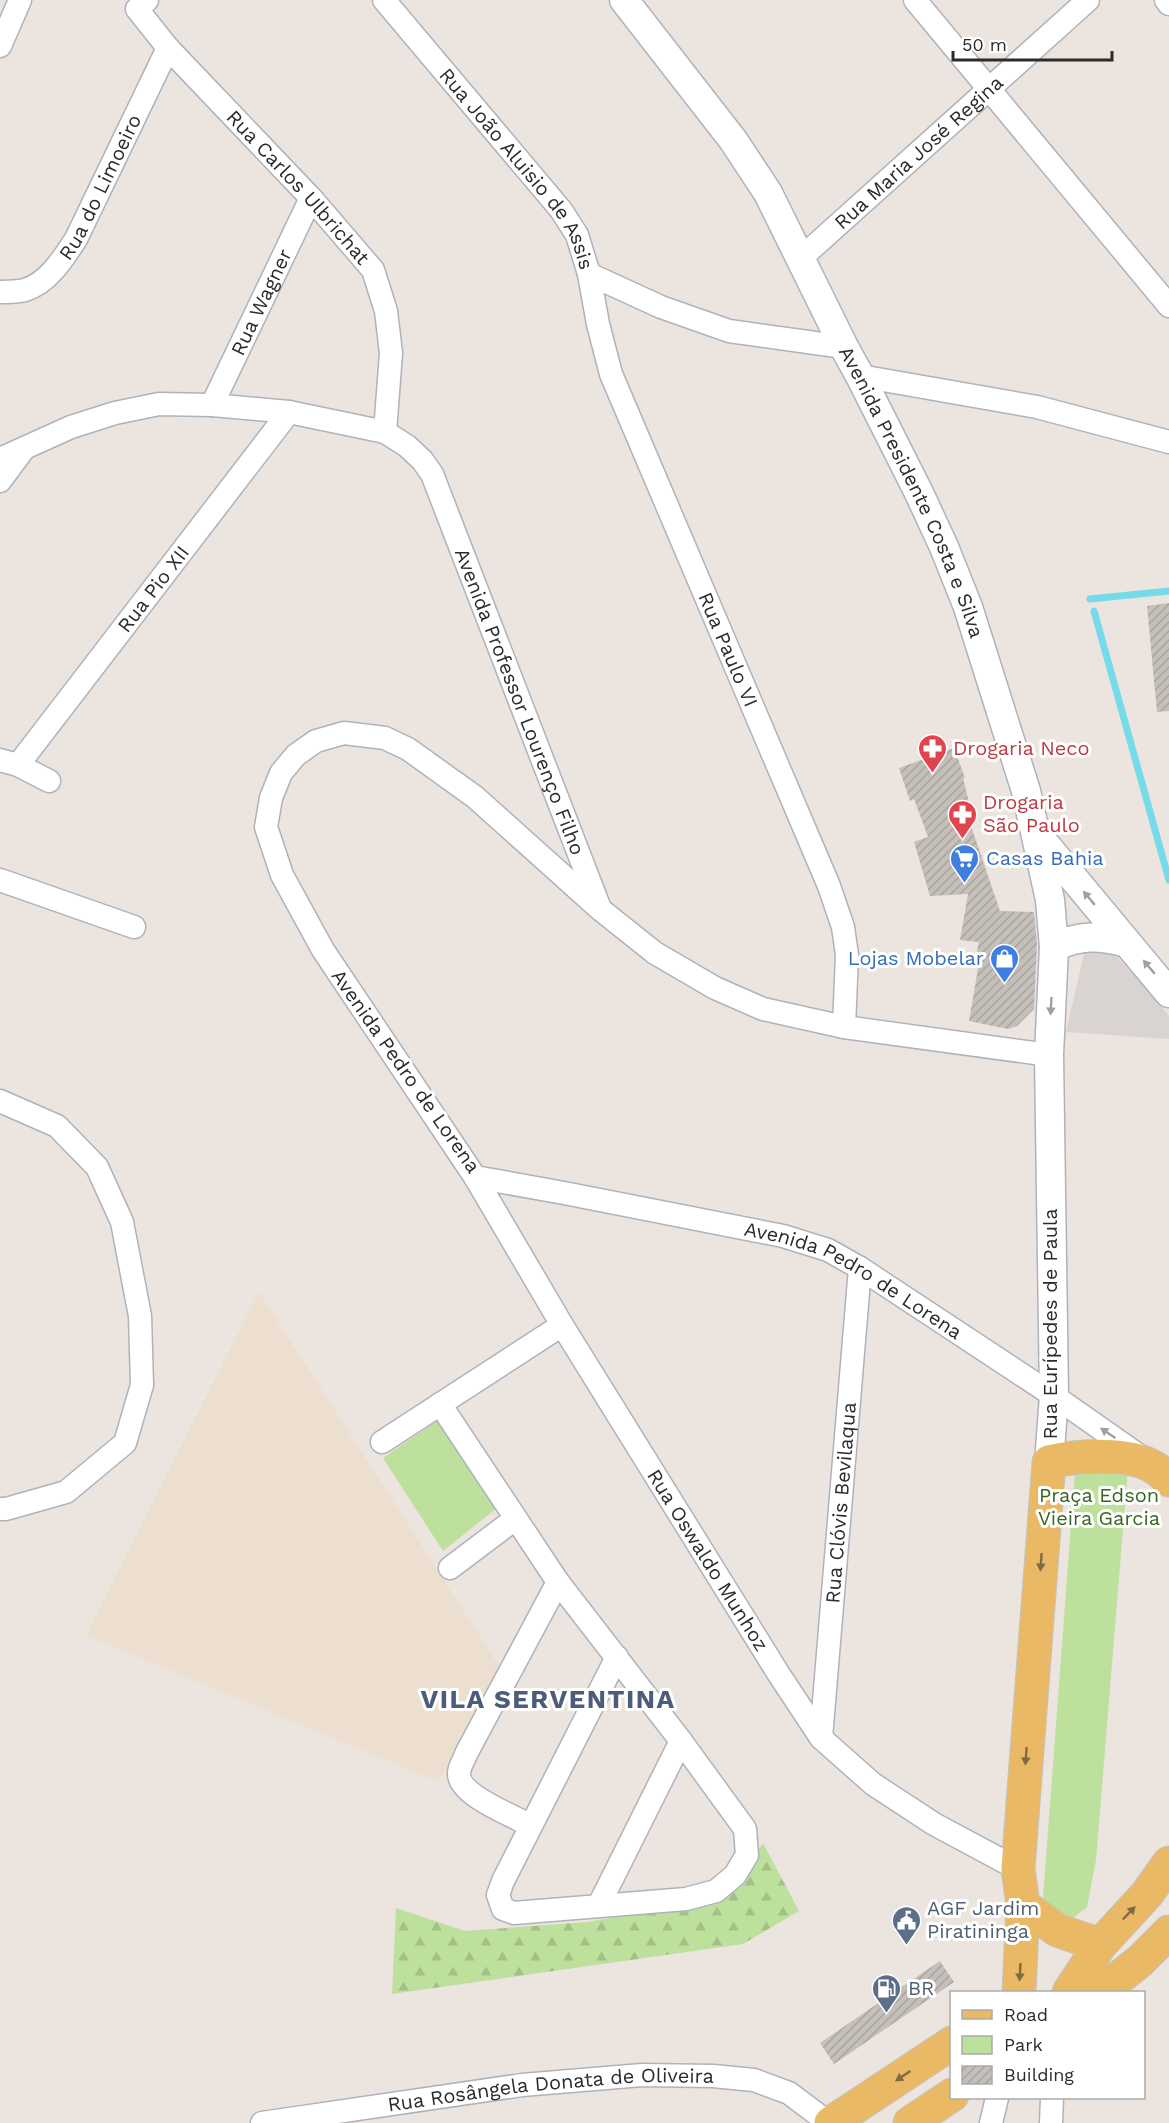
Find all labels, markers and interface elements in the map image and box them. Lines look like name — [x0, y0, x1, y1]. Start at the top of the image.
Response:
scale bar — [953, 24, 1112, 62]
text: 50 m — [962, 34, 1007, 55]
street label: Rua João Aluisio de Assis — [434, 63, 599, 272]
street label: Rua Maria José Regina — [829, 70, 1008, 234]
street label: Rua Carlos Ulbrichat — [222, 105, 375, 270]
street label: Rua do Limoeiro — [54, 110, 146, 264]
street label: Rua Wagner — [226, 245, 297, 359]
street label: Avenida Presidente Costa e Silva — [834, 342, 989, 641]
street label: Rua Pio XII — [112, 541, 194, 637]
street label: Avenida Professor Lourenço Filho — [450, 545, 590, 858]
street label: Rua Paulo VI — [693, 589, 763, 710]
pharmacy icon: Drogaria Neco — [916, 732, 948, 774]
place label: Drogaria Neco — [953, 736, 1090, 760]
place label: Drogaria São Paulo — [983, 790, 1080, 837]
pharmacy icon: Drogaria São Paulo — [946, 798, 978, 840]
supermarket icon: Casas Bahia — [949, 842, 981, 884]
place label: Casas Bahia — [986, 846, 1104, 870]
one-way arrow — [1083, 890, 1096, 906]
shop icon: Lojas Mobelar — [989, 942, 1021, 984]
place label: Lojas Mobelar — [848, 946, 984, 970]
one-way arrow — [1143, 960, 1156, 975]
street label: Avenida Pedro de Lorena — [327, 965, 485, 1177]
one-way arrow — [1047, 996, 1056, 1015]
street label: Rua Eurípedes de Paula — [1038, 1208, 1062, 1440]
street label: Avenida Pedro de Lorena — [742, 1217, 967, 1344]
street label: Rua Clóvis Bevilaqua — [820, 1401, 861, 1604]
one-way arrow — [1100, 1427, 1116, 1438]
street label: Rua Oswaldo Munhoz — [642, 1465, 774, 1655]
park label: Praça Edson Vieira Garcia — [1038, 1483, 1160, 1530]
one-way arrow — [1036, 1553, 1046, 1572]
district label: VILA SERVENTINA — [420, 1684, 676, 1714]
one-way arrow — [1021, 1747, 1031, 1766]
place label: AGF Jardim Piratininga — [927, 1896, 1039, 1943]
public building icon: AGF Jardim Piratininga — [890, 1904, 922, 1946]
one-way arrow — [1122, 1906, 1136, 1920]
one-way arrow — [1015, 1962, 1024, 1981]
fuel station icon: BR — [871, 1972, 903, 2014]
place label: BR — [908, 1976, 934, 2000]
legend — [950, 1991, 1145, 2099]
text: Road — [1004, 2004, 1048, 2025]
text: Park — [1004, 2034, 1043, 2055]
street label: Rua Rosângela Donata de Oliveira — [386, 2063, 714, 2117]
text: Building — [1004, 2064, 1074, 2085]
one-way arrow — [894, 2070, 911, 2081]

